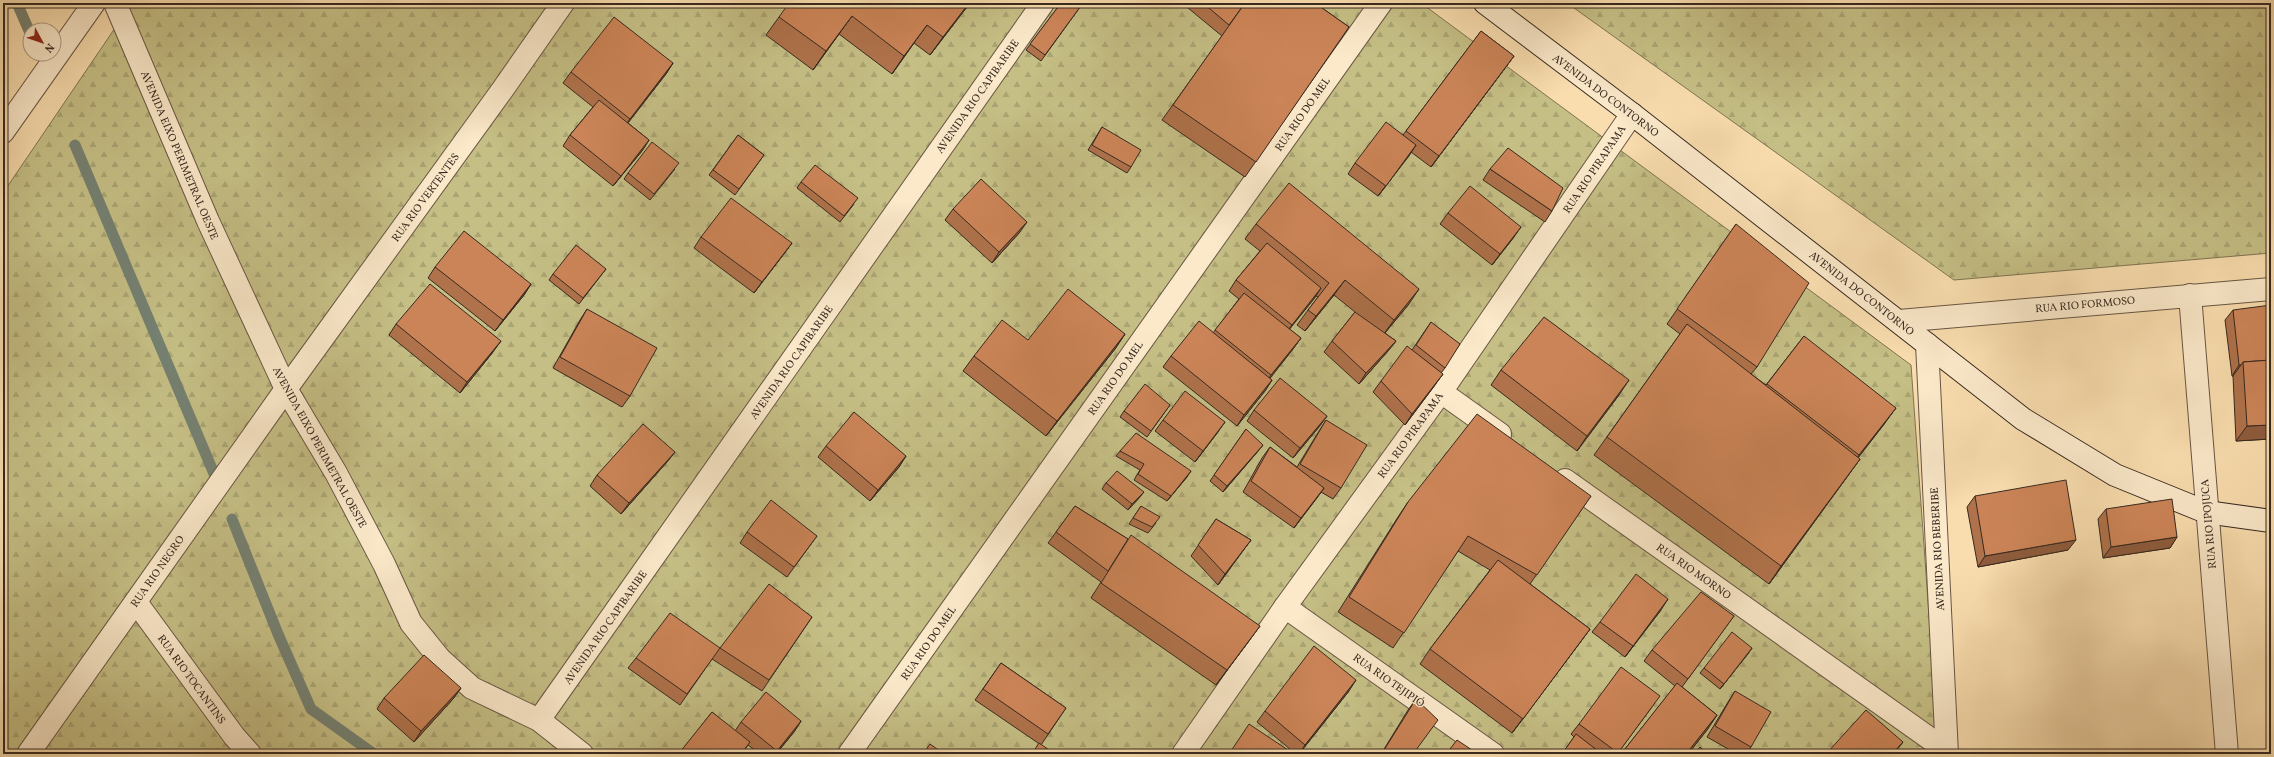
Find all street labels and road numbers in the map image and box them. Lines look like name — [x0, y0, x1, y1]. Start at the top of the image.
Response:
street label: AVENIDA RIO CAPIBARIBE — [933, 37, 1024, 157]
street label: AVENIDA DO CONTORNO — [1549, 51, 1661, 141]
street label: AVENIDA EIXO PERIMETRAL OESTE — [136, 69, 221, 243]
street label: RUA RIO DO MEL — [1272, 75, 1334, 155]
street label: RUA RIO PIRAPAMA — [1560, 123, 1630, 217]
street label: RUA RIO VERTENTES — [389, 150, 464, 245]
street label: AVENIDA DO CONTORNO — [1805, 248, 1917, 340]
street label: RUA RIO FORMOSO — [2035, 294, 2136, 317]
street label: AVENIDA RIO CAPIBARIBE — [747, 303, 838, 423]
street label: RUA RIO DO MEL — [1085, 339, 1147, 419]
street label: AVENIDA EIXO PERIMETRAL OESTE — [268, 364, 370, 531]
street label: RUA RIO PIRAPAMA — [1375, 390, 1448, 482]
street label: RUA RIO IPOJUCA — [2198, 478, 2221, 569]
street label: AVENIDA RIO BEBERIBE — [1928, 486, 1949, 611]
street label: RUA RIO NEGRO — [128, 533, 189, 611]
street label: RUA RIO MORNO — [1653, 541, 1734, 604]
street label: AVENIDA RIO CAPIBARIBE — [561, 568, 652, 688]
street label: RUA RIO DO MEL — [898, 604, 960, 684]
street label: RUA RIO TOCANTINS — [153, 632, 228, 728]
street label: RUA RIO TEJIPIÓ — [1349, 651, 1427, 712]

